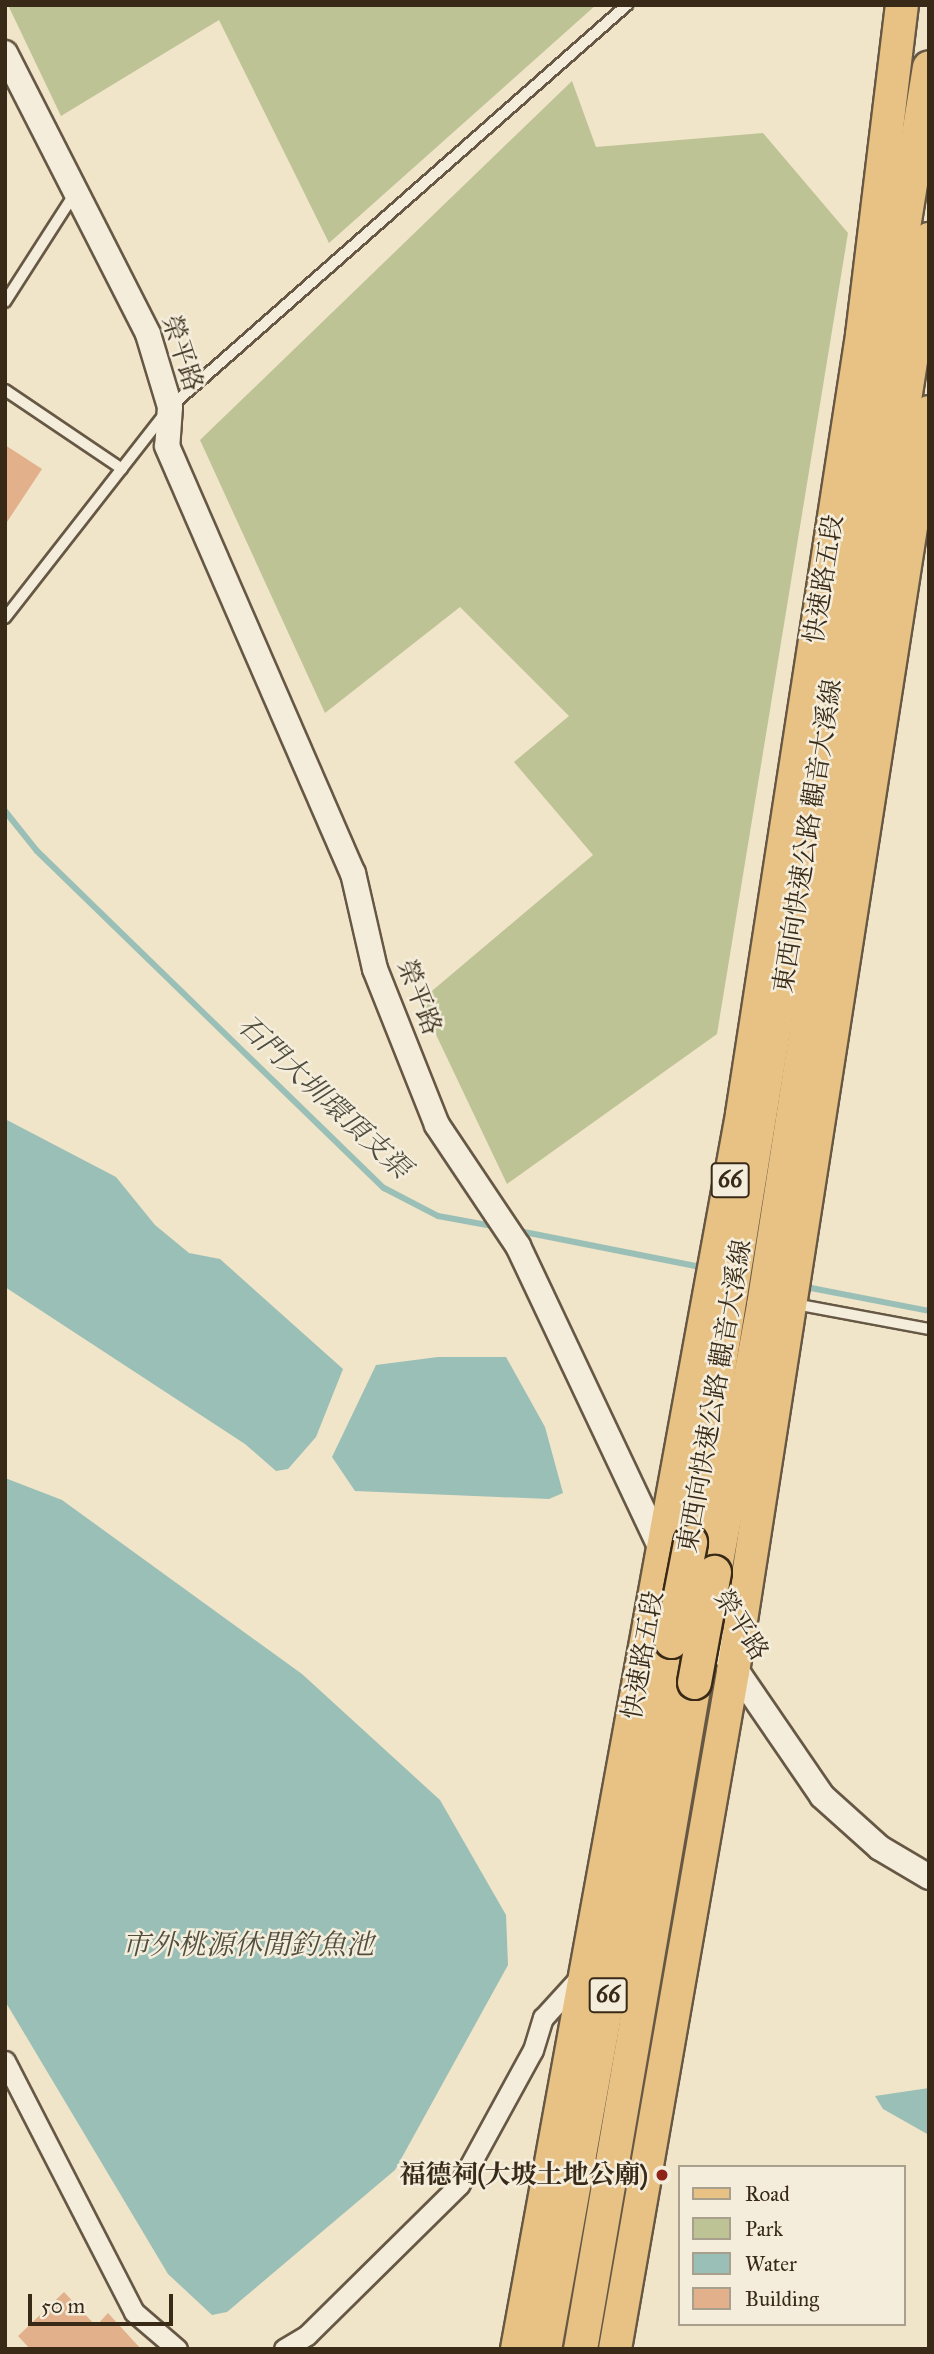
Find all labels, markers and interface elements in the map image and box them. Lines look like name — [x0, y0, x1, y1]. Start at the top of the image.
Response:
street label: 榮平路 — [155, 311, 209, 395]
street label: 快速路五段 — [798, 512, 850, 646]
street label: 東西向快速公路 觀音大溪線 — [768, 677, 848, 995]
street label: 榮平路 — [390, 955, 448, 1039]
water label: 石門大圳環頂支渠 — [231, 1008, 417, 1186]
road number: 66 — [709, 1160, 751, 1200]
street label: 東西向快速公路 觀音大溪線 — [672, 1237, 758, 1555]
street label: 榮平路 — [707, 1584, 775, 1666]
street label: 快速路五段 — [616, 1588, 670, 1722]
water label: 市外桃源休閒釣魚池 — [122, 1928, 374, 1962]
road number: 66 — [587, 1974, 629, 2016]
place label: 福德祠(大坡土地公廟) — [399, 2159, 648, 2191]
legend — [678, 2165, 906, 2326]
marker: 福德祠(大坡土地公廟) — [654, 2167, 670, 2183]
text: Road — [745, 2181, 790, 2207]
text: Park — [745, 2216, 783, 2242]
text: Water — [745, 2251, 797, 2277]
scale bar — [32, 2280, 177, 2324]
text: Building — [745, 2286, 819, 2312]
text: 50 m — [41, 2293, 85, 2319]

